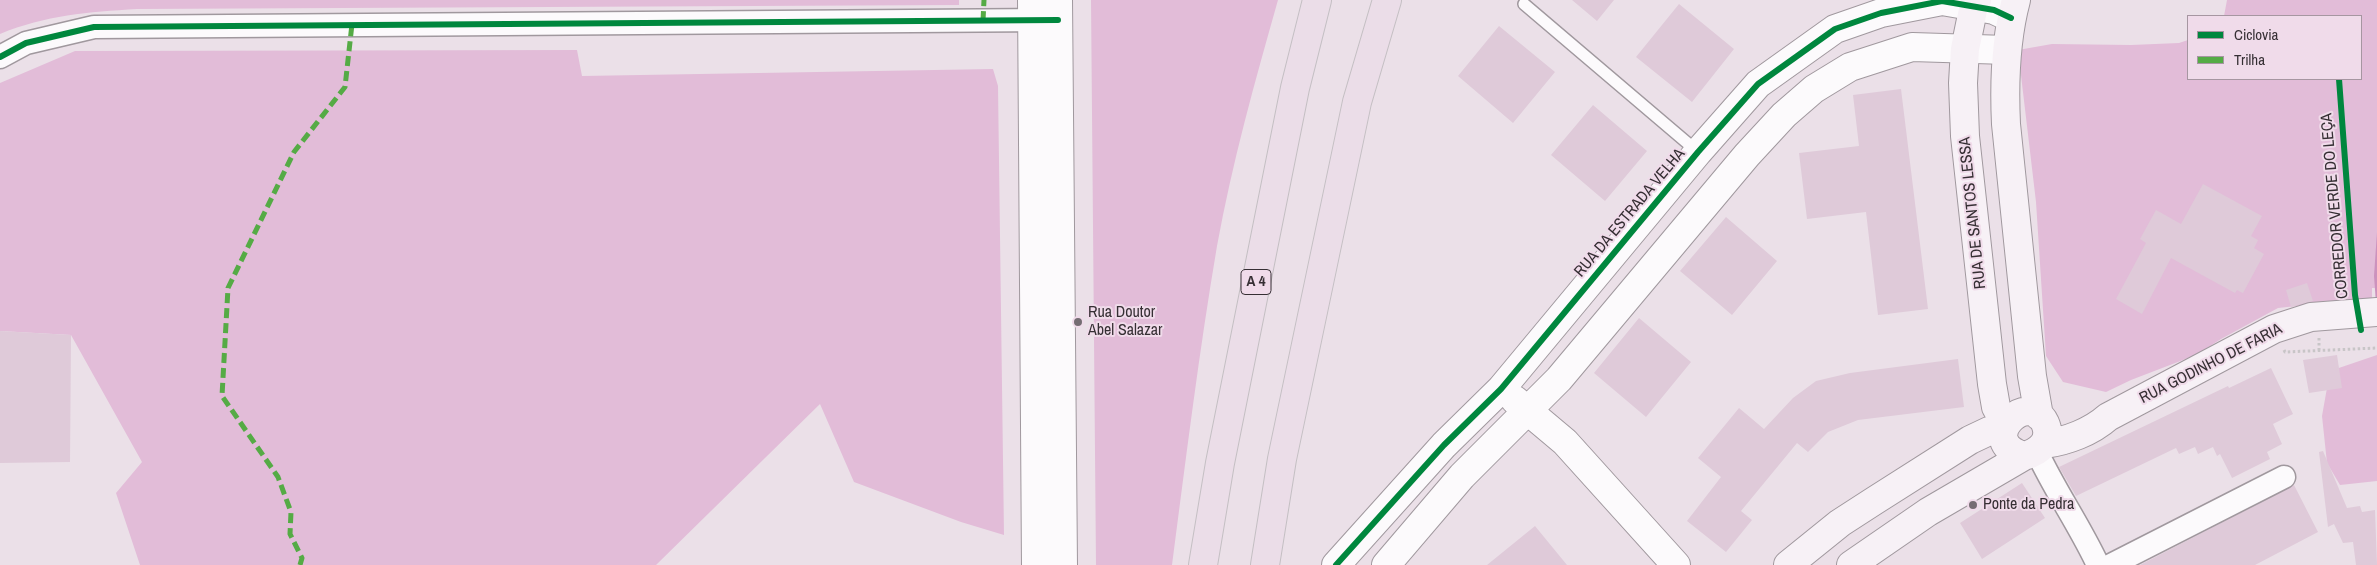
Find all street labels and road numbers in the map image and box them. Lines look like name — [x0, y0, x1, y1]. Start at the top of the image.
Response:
street label: CORREDOR VERDE DO LEÇA — [2317, 112, 2353, 300]
street label: RUA DE SANTOS LESSA — [1955, 136, 1991, 290]
street label: RUA DA ESTRADA VELHA — [1571, 145, 1689, 281]
road number: A 4 — [1241, 270, 1271, 294]
street label: RUA GODINHO DE FARIA — [2136, 320, 2286, 408]

